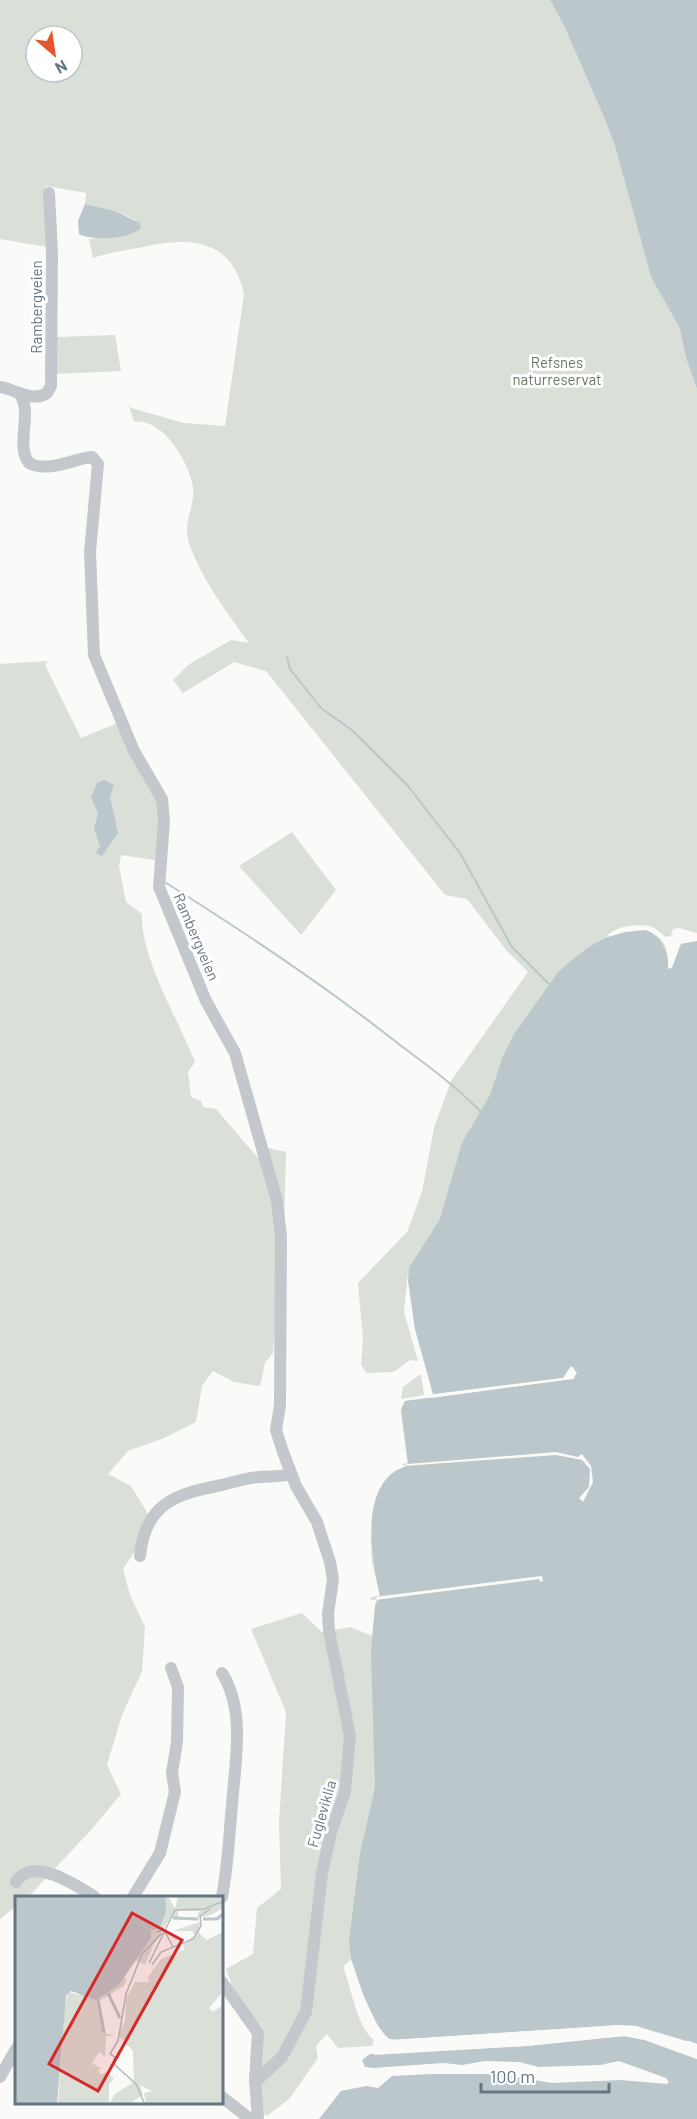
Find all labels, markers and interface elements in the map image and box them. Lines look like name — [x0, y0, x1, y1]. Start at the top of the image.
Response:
north arrow — [24, 24, 84, 84]
text: N — [52, 57, 71, 78]
street label: Rambergveien — [27, 260, 45, 354]
park label: Refsnes naturreservat — [512, 353, 602, 388]
street label: Rambergveien — [170, 890, 223, 983]
street label: Fugleviklia — [303, 1778, 339, 1849]
inset map — [15, 1896, 224, 2104]
scale bar — [481, 2056, 608, 2094]
text: 100 m — [490, 2065, 535, 2087]

